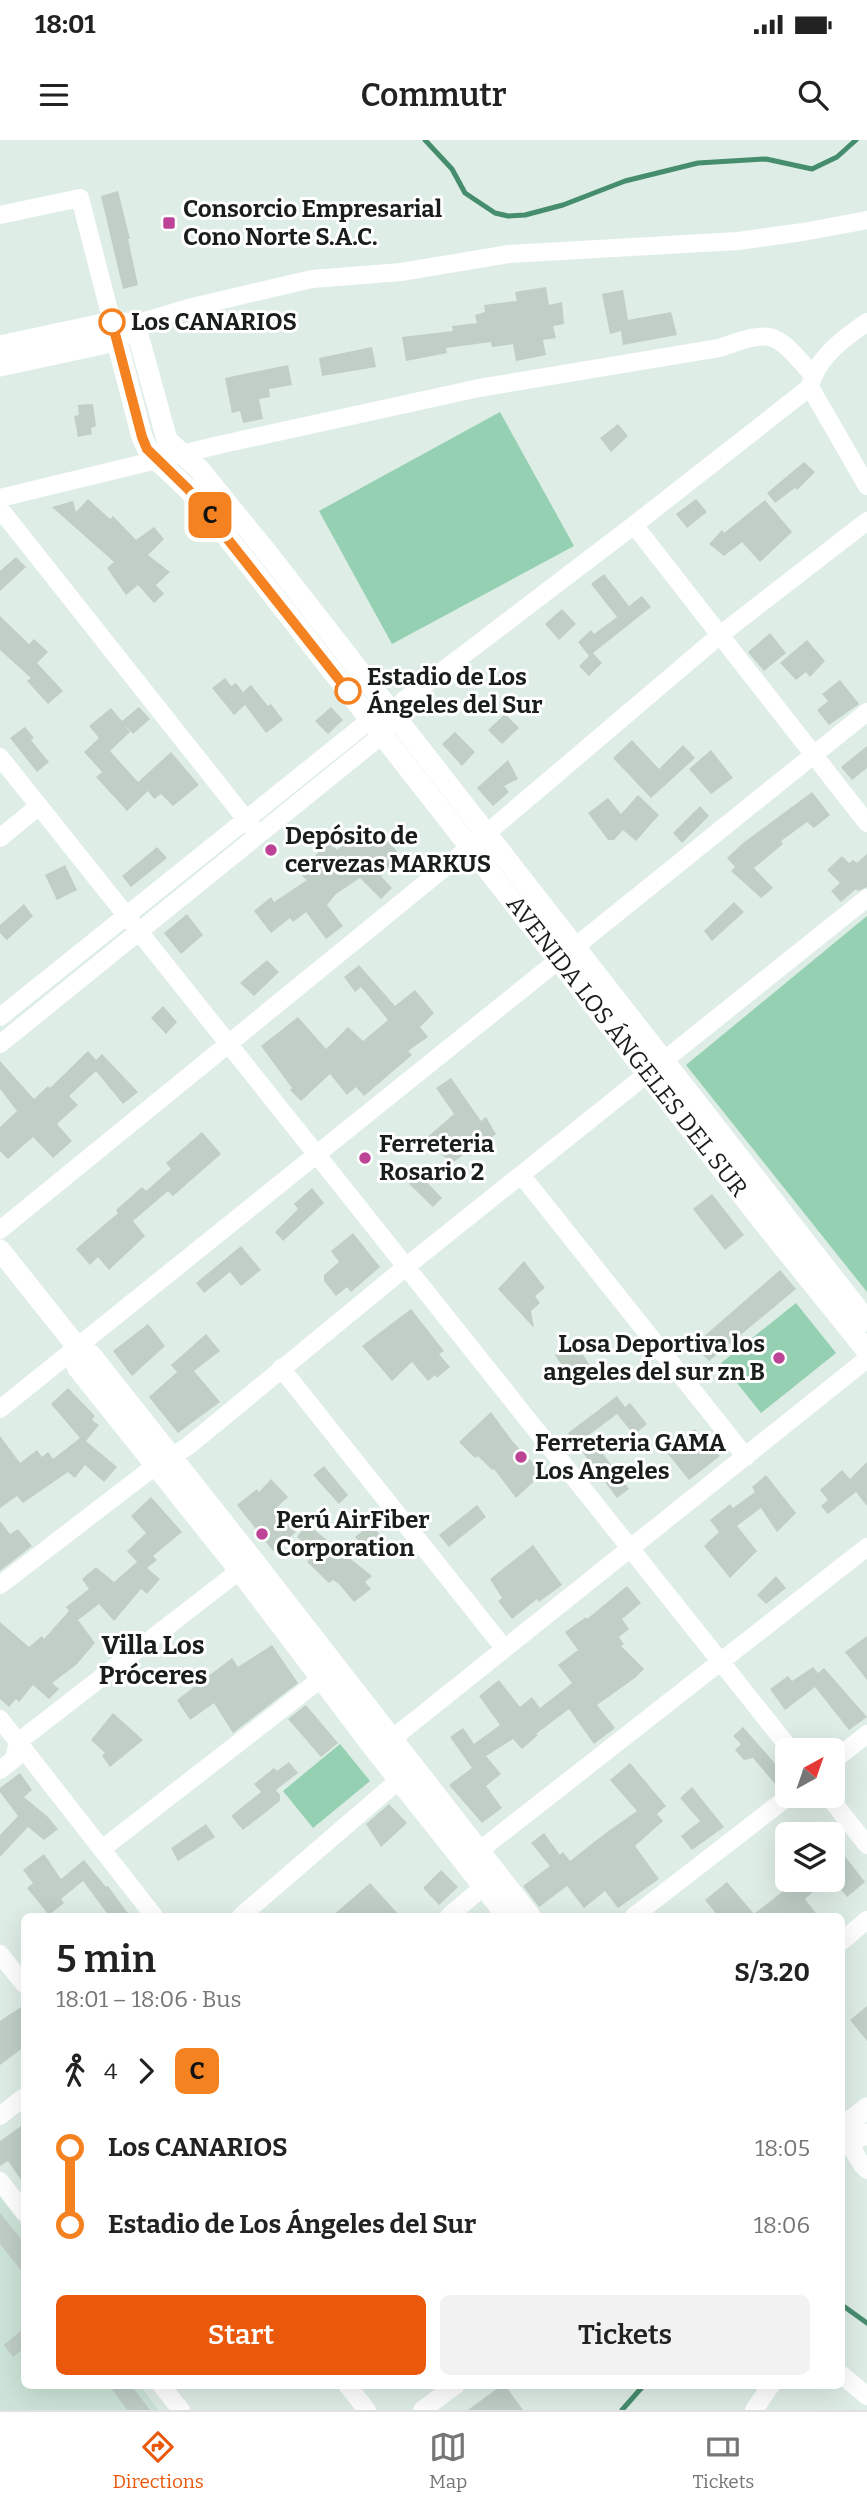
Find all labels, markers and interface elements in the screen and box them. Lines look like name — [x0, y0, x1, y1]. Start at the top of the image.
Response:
text: 18:01 — [35, 9, 96, 40]
icon: menu — [35, 76, 73, 114]
text: Commutr — [360, 76, 507, 114]
icon: search — [794, 76, 832, 114]
place label: Consorcio Empresarial Cono Norte S.A.C. — [183, 195, 443, 251]
marker: Consorcio Empresarial Cono Norte S.A.C. — [161, 215, 177, 231]
place label: Los CANARIOS — [131, 308, 297, 336]
marker: Los CANARIOS — [99, 309, 125, 335]
line badge: C — [187, 492, 233, 538]
text: C — [202, 501, 218, 529]
place label: Estadio de Los Ángeles del Sur — [367, 663, 543, 719]
marker: Estadio de Los Ángeles del Sur — [335, 678, 361, 704]
place label: Depósito de cervezas MARKUS — [285, 822, 491, 878]
marker: Depósito de cervezas MARKUS — [263, 842, 279, 858]
street label: AVENIDA LOS ÁNGELES DEL SUR — [501, 889, 754, 1202]
place label: Ferreteria Rosario 2 — [379, 1130, 495, 1186]
marker: Ferreteria Rosario 2 — [357, 1150, 373, 1166]
place label: Losa Deportiva los angeles del sur zn B — [543, 1330, 765, 1386]
marker: Losa Deportiva los angeles del sur zn B — [771, 1350, 787, 1366]
place label: Ferreteria GAMA Los Angeles — [535, 1429, 727, 1485]
marker: Ferreteria GAMA Los Angeles — [513, 1449, 529, 1465]
place label: Perú AirFiber Corporation — [276, 1506, 430, 1562]
marker: Perú AirFiber Corporation — [254, 1526, 270, 1542]
district label: Villa Los Próceres — [99, 1630, 207, 1691]
north arrow — [775, 1738, 845, 1808]
map controls — [775, 1738, 845, 1892]
button: layers — [775, 1822, 845, 1892]
text: 5 min — [56, 1936, 156, 1982]
text: S/3.20 — [734, 1957, 810, 1988]
text: 18:01 – 18:06 · Bus — [56, 1985, 241, 2013]
icon: walk — [56, 2052, 94, 2090]
icon: forward — [127, 2052, 165, 2090]
text: 4 — [104, 2057, 117, 2085]
text: C — [189, 2057, 205, 2085]
text: Los CANARIOS — [108, 2132, 288, 2163]
text: 18:05 — [755, 2134, 810, 2162]
text: Estadio de Los Ángeles del Sur — [108, 2209, 476, 2240]
text: 18:06 — [754, 2211, 810, 2239]
button: Start — [56, 2295, 426, 2375]
button: Tickets — [440, 2295, 810, 2375]
tab: Directions — [113, 2428, 204, 2493]
tab: Map — [429, 2428, 467, 2493]
tab: Tickets — [692, 2428, 754, 2493]

